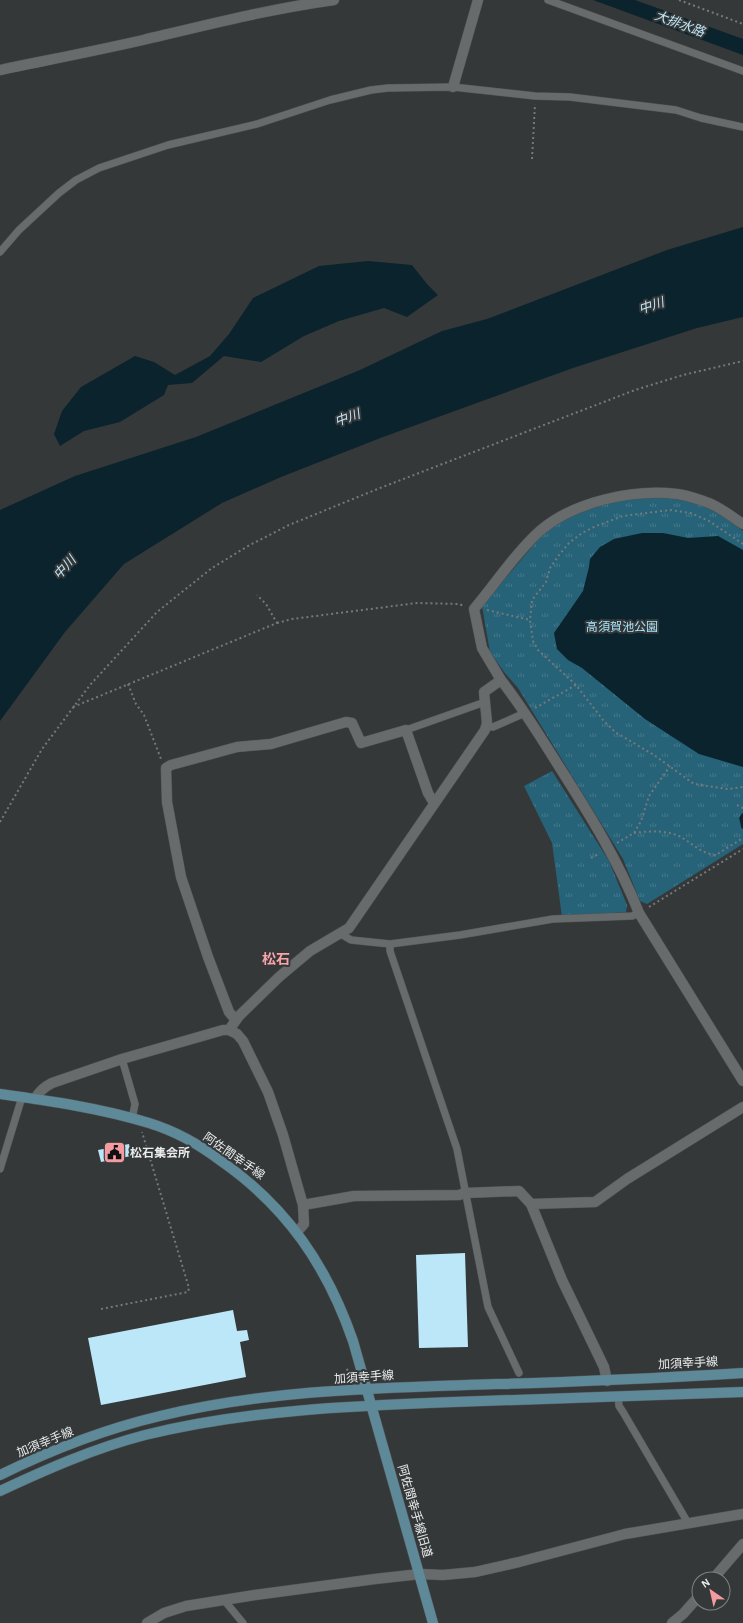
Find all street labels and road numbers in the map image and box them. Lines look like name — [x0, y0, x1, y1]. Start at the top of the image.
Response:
street label: 阿佐間幸手線 — [201, 1130, 268, 1182]
street label: 加須幸手線 — [658, 1354, 718, 1371]
street label: 加須幸手線 — [334, 1368, 394, 1385]
street label: 加須幸手線 — [15, 1424, 75, 1459]
street label: 阿佐間幸手線旧道 — [396, 1463, 435, 1559]

